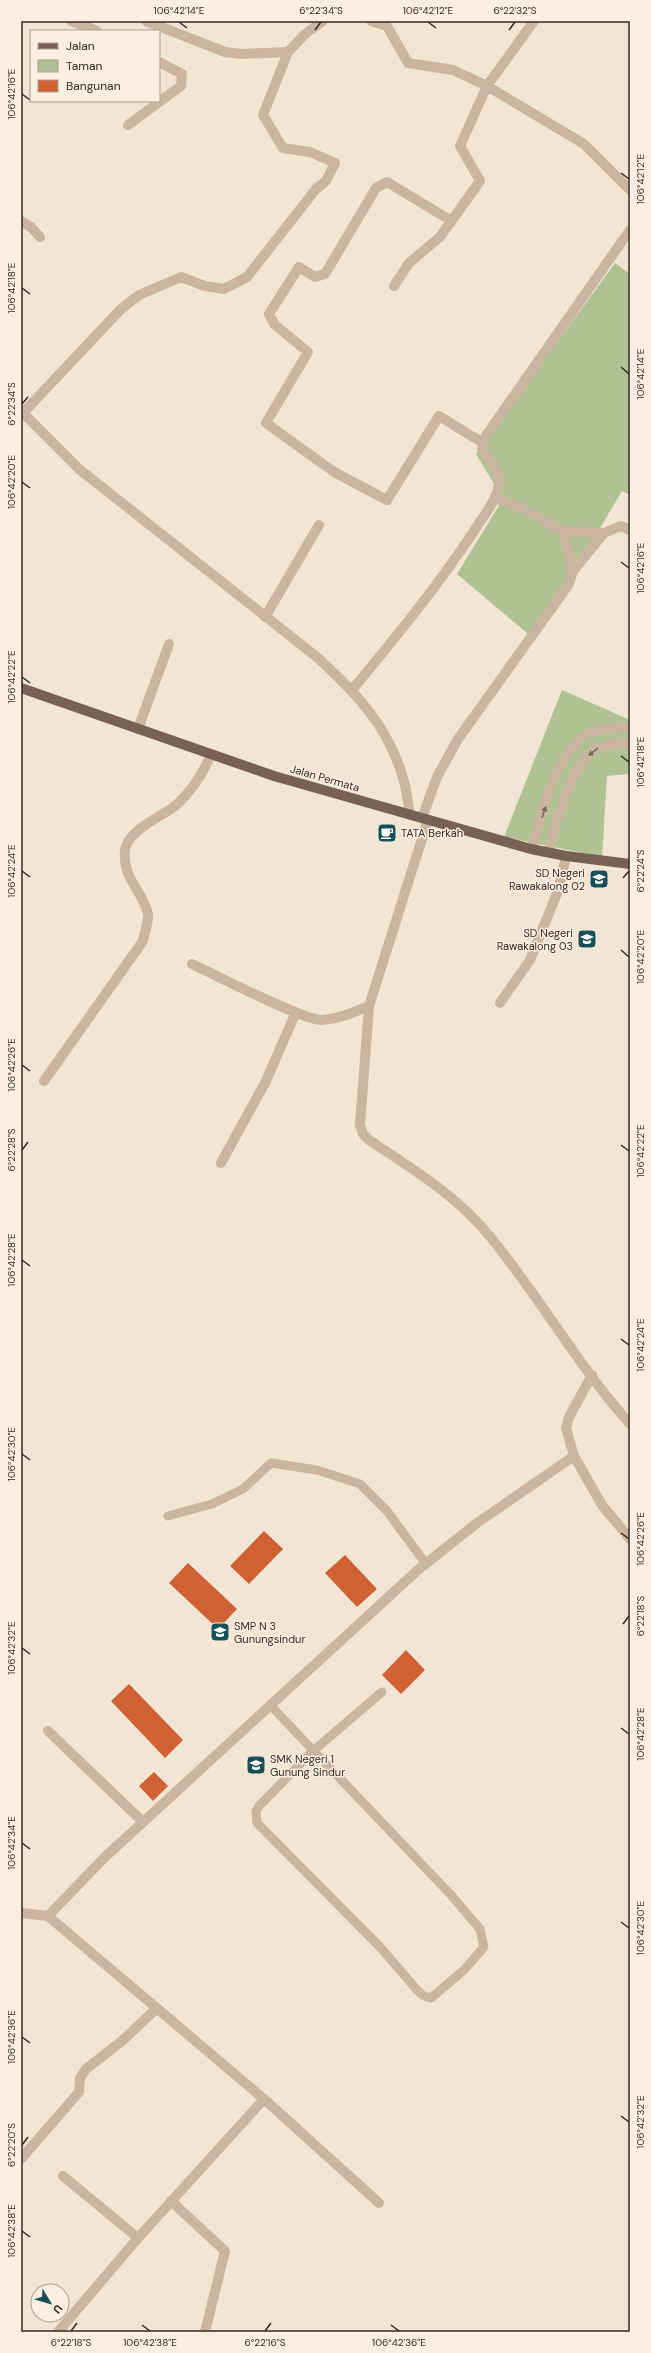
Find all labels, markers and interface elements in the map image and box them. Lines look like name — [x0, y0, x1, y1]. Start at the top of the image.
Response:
text: 106°42'14"E — [154, 4, 205, 17]
text: 6°22'34"S — [299, 4, 343, 17]
text: 106°42'12"E — [403, 4, 454, 17]
text: 6°22'32"S — [493, 4, 537, 17]
legend — [30, 30, 160, 102]
text: Jalan — [66, 38, 95, 54]
text: Taman — [66, 58, 103, 74]
text: 106°42'16"E — [5, 68, 18, 120]
text: Bangunan — [66, 78, 121, 94]
text: 106°42'12"E — [634, 153, 647, 204]
text: 106°42'18"E — [5, 262, 18, 313]
text: 106°42'14"E — [634, 348, 647, 399]
text: 6°22'34"S — [5, 382, 18, 426]
text: 106°42'20"E — [5, 455, 18, 509]
text: 106°42'16"E — [634, 542, 647, 594]
text: 106°42'22"E — [5, 650, 18, 704]
text: 106°42'18"E — [634, 736, 647, 787]
one-way arrow — [588, 747, 598, 756]
street label: Jalan Permata — [289, 761, 361, 795]
one-way arrow — [541, 805, 547, 817]
cafe icon: TATA Berkah — [376, 822, 398, 844]
place label: TATA Berkah — [401, 826, 463, 840]
text: 106°42'24"E — [5, 844, 18, 898]
text: 6°22'24"S — [634, 849, 647, 893]
place label: SD Negeri Rawakalong 02 — [509, 866, 585, 893]
school or university icon: SD Negeri Rawakalong 02 — [588, 868, 610, 890]
place label: SD Negeri Rawakalong 03 — [497, 926, 573, 953]
school or university icon: SD Negeri Rawakalong 03 — [576, 928, 598, 950]
text: 106°42'20"E — [634, 930, 647, 984]
text: 106°42'26"E — [5, 1038, 18, 1092]
text: 106°42'22"E — [634, 1124, 647, 1178]
text: 6°22'28"S — [5, 1128, 18, 1172]
text: 106°42'28"E — [5, 1233, 18, 1287]
text: 106°42'24"E — [634, 1318, 647, 1372]
text: 106°42'30"E — [5, 1426, 18, 1481]
text: 106°42'26"E — [634, 1512, 647, 1566]
text: 6°22'18"S — [634, 1595, 647, 1636]
place label: SMP N 3 Gunungsindur — [234, 1619, 305, 1646]
text: 106°42'32"E — [5, 1621, 18, 1675]
school or university icon: SMP N 3 Gunungsindur — [209, 1621, 231, 1643]
text: 106°42'28"E — [634, 1707, 647, 1761]
place label: SMK Negeri 1 Gunung Sindur — [270, 1752, 345, 1779]
school or university icon: SMK Negeri 1 Gunung Sindur — [245, 1754, 267, 1776]
text: 106°42'34"E — [5, 1816, 18, 1870]
text: 106°42'30"E — [634, 1900, 647, 1955]
text: 106°42'36"E — [5, 2010, 18, 2064]
text: 106°42'32"E — [634, 2095, 647, 2149]
text: 6°22'20"S — [5, 2123, 18, 2167]
text: 106°42'38"E — [5, 2204, 18, 2258]
north arrow — [30, 2283, 70, 2323]
text: U — [50, 2302, 66, 2316]
text: 6°22'18"S — [51, 2336, 92, 2349]
text: 106°42'38"E — [123, 2336, 177, 2349]
text: 6°22'16"S — [245, 2336, 286, 2349]
text: 106°42'36"E — [372, 2336, 426, 2349]

